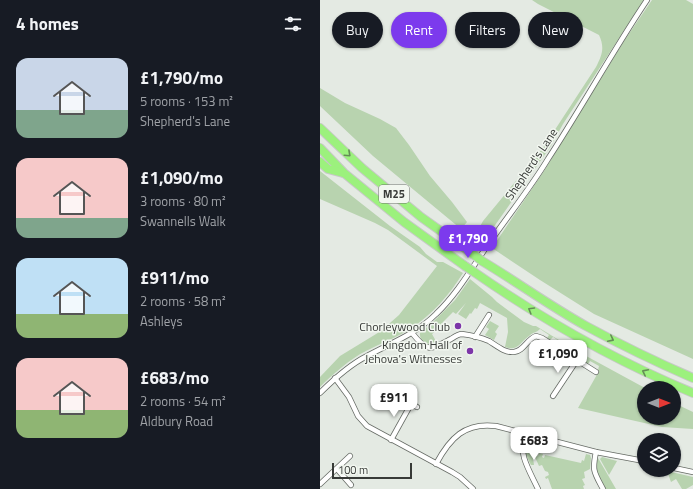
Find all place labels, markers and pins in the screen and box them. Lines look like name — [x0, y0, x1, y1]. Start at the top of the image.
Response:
pin: £1,790 — [435, 225, 501, 259]
place label: Chorleywood Club — [359, 317, 450, 336]
marker: Chorleywood Club — [453, 321, 463, 331]
place label: Kingdom Hall of Jehova's Witnesses — [365, 335, 462, 368]
pin: £1,090 — [525, 340, 591, 374]
marker: Kingdom Hall of Jehova's Witnesses — [465, 346, 475, 356]
pin: £911 — [370, 384, 418, 418]
pin: £683 — [510, 427, 558, 461]

